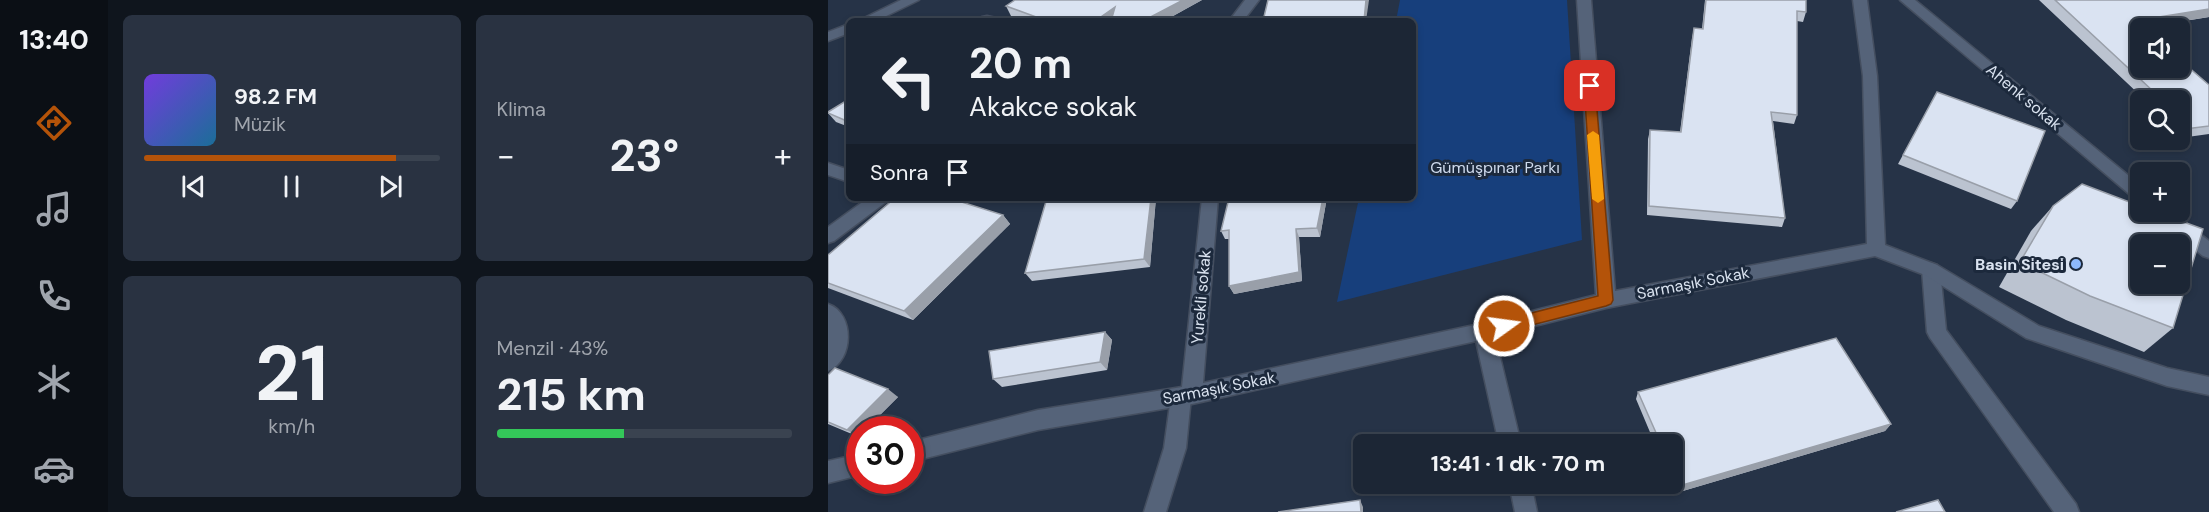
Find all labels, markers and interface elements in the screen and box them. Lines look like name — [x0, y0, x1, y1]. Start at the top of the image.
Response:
map controls — [2130, 18, 2190, 294]
button: sound — [2130, 18, 2190, 78]
text: 13:40 — [19, 22, 89, 57]
text: 20 m — [969, 36, 1072, 91]
icon: left — [870, 42, 948, 120]
street label: Ahenk sokak — [1982, 59, 2066, 135]
pin — [1564, 60, 1615, 111]
icon: arrive — [1573, 69, 1606, 102]
text: 98.2 FM — [234, 82, 317, 111]
text: Akakce sokak — [969, 89, 1137, 124]
button: search — [2130, 90, 2190, 150]
text: Klima — [497, 96, 546, 122]
icon: directions — [33, 102, 75, 144]
text: Müzik — [234, 111, 286, 137]
text: 23° — [610, 126, 679, 185]
text: − — [497, 134, 515, 177]
text: + — [774, 134, 792, 177]
icon: arrive — [941, 156, 974, 189]
park label: Gümüşpınar Parkı — [1430, 157, 1560, 178]
text: Sonra — [870, 158, 929, 187]
button: + — [2130, 162, 2190, 222]
icon: previous — [177, 170, 210, 203]
icon: pause — [275, 170, 308, 203]
icon: next — [374, 170, 407, 203]
icon: music — [33, 188, 75, 230]
button: − — [2130, 234, 2190, 294]
street label: Yurekli sokak — [1186, 249, 1216, 345]
place label: Basin Sitesi — [1975, 254, 2064, 275]
marker: Basin Sitesi — [2069, 257, 2083, 271]
street label: Sarmaşık Sokak — [1635, 262, 1751, 304]
icon: phone — [33, 275, 75, 317]
position arrow — [1472, 294, 1536, 358]
text: 21 — [255, 323, 328, 424]
text: Menzil · 43% — [497, 335, 608, 361]
icon: climate — [33, 361, 75, 403]
text: 215 km — [497, 365, 646, 424]
street label: Sarmaşık Sokak — [1161, 367, 1277, 409]
text: km/h — [268, 413, 315, 439]
speed limit sign: 30 — [846, 416, 924, 494]
icon: car — [33, 448, 75, 490]
text: 13:41 · 1 dk · 70 m — [1431, 449, 1605, 478]

